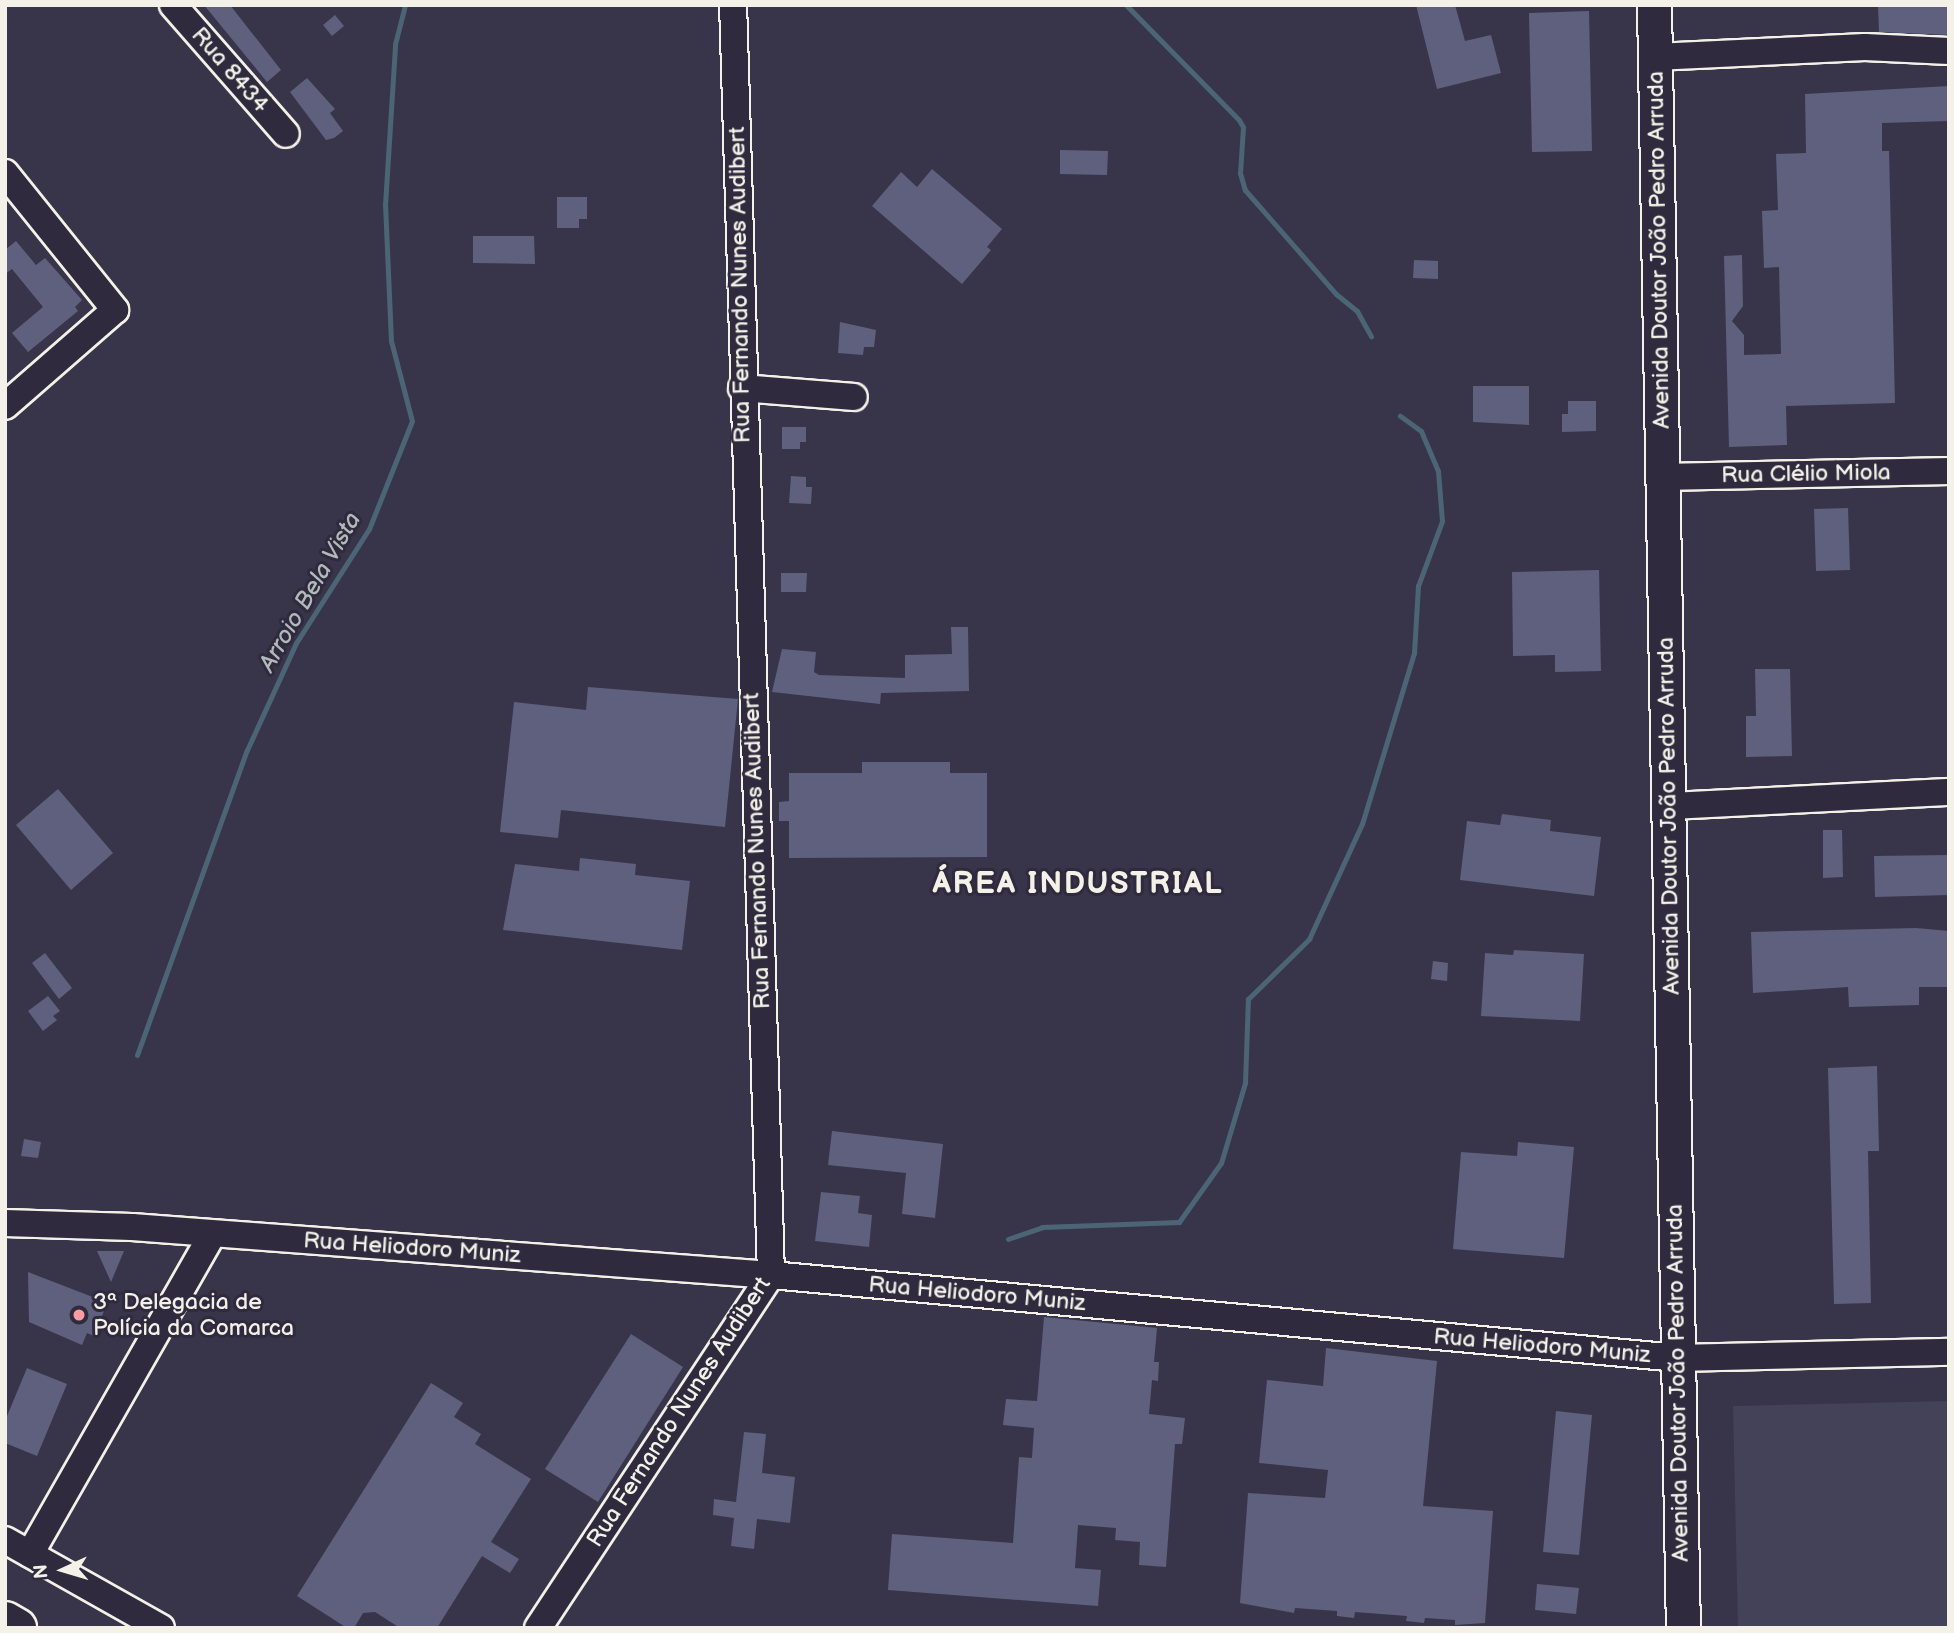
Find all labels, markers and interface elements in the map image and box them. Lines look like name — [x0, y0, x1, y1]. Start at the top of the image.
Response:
street label: Rua 8434 — [185, 22, 275, 118]
street label: Avenida Doutor João Pedro Arruda — [1642, 70, 1676, 430]
street label: Rua Fernando Nunes Audibert — [723, 127, 757, 443]
street label: Rua Clélio Miola — [1721, 459, 1891, 489]
water label: Arroio Bela Vista — [253, 507, 367, 677]
street label: Avenida Doutor João Pedro Arruda — [1652, 636, 1686, 996]
street label: Rua Fernando Nunes Audibert — [738, 692, 776, 1010]
district label: ÁREA INDUSTRIAL — [934, 866, 1222, 902]
street label: Avenida Doutor João Pedro Arruda — [1661, 1203, 1695, 1563]
street label: Rua Heliodoro Muniz — [302, 1227, 522, 1269]
street label: Rua Heliodoro Muniz — [867, 1271, 1087, 1317]
street label: Rua Fernando Nunes Audibert — [581, 1272, 777, 1552]
place label: 3ª Delegacia de Polícia da Comarca — [93, 1288, 294, 1342]
marker: 3ª Delegacia de Polícia da Comarca — [71, 1307, 87, 1323]
street label: Rua Heliodoro Muniz — [1432, 1323, 1652, 1369]
north arrow — [28, 1535, 98, 1605]
text: N — [30, 1564, 54, 1579]

